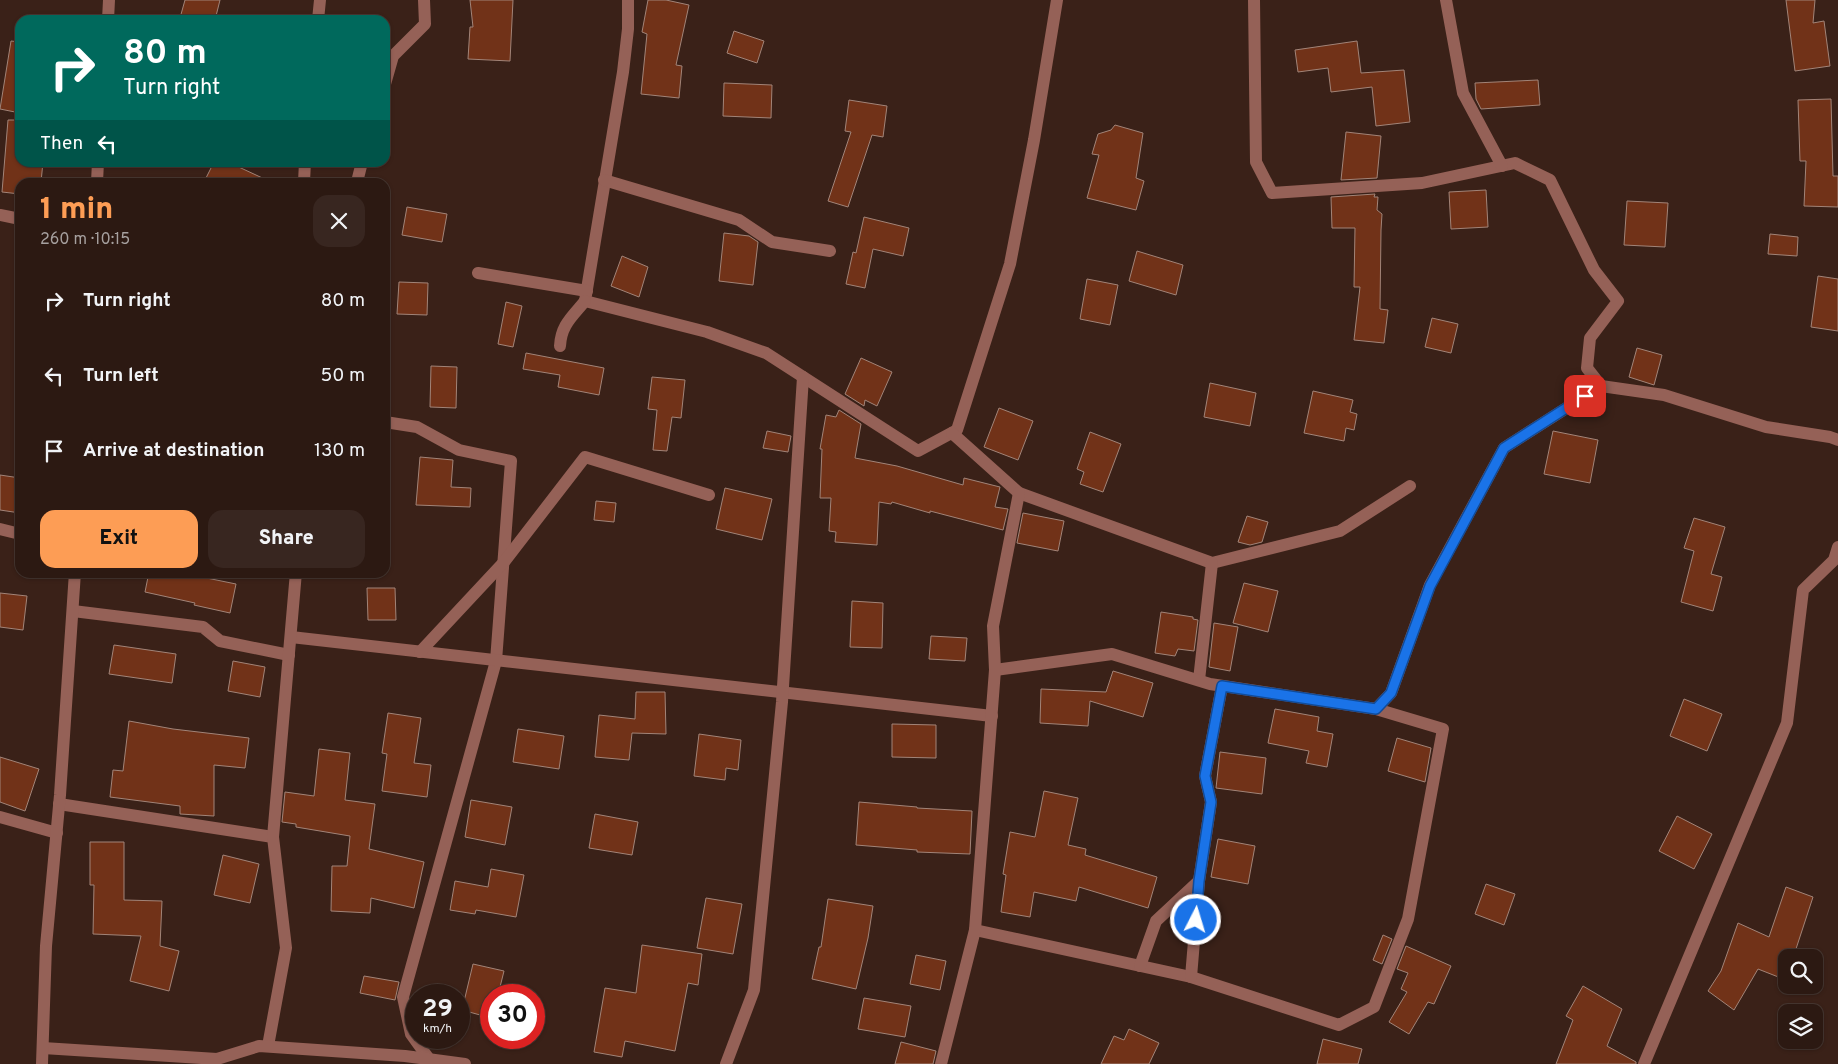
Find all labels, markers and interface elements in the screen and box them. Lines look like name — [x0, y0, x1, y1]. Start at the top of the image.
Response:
text: 80 m — [123, 32, 207, 76]
icon: right — [40, 35, 105, 100]
text: Turn right — [123, 75, 220, 102]
icon: left — [93, 130, 121, 158]
text: Then — [40, 132, 83, 156]
text: 1 min — [40, 192, 113, 229]
button: close — [313, 195, 365, 247]
text: 260 m · 10:15 — [40, 230, 130, 250]
icon: right — [40, 287, 68, 315]
text: Turn right — [83, 289, 171, 313]
text: 80 m — [321, 289, 365, 313]
icon: left — [40, 362, 68, 390]
text: Turn left — [83, 364, 159, 388]
text: 50 m — [320, 364, 365, 388]
pin — [1564, 375, 1606, 417]
icon: arrive — [1571, 382, 1599, 410]
icon: arrive — [40, 437, 68, 465]
text: Arrive at destination — [83, 439, 264, 463]
text: 130 m — [314, 439, 365, 463]
button: Exit — [40, 510, 198, 568]
button: Share — [208, 510, 365, 568]
position arrow — [1169, 893, 1221, 945]
map controls — [1778, 949, 1823, 1049]
button: search — [1778, 949, 1823, 994]
speed limit sign: 30 — [480, 984, 545, 1049]
text: 29 — [422, 994, 453, 1026]
button: layers — [1778, 1004, 1823, 1049]
text: km/h — [423, 1021, 452, 1037]

